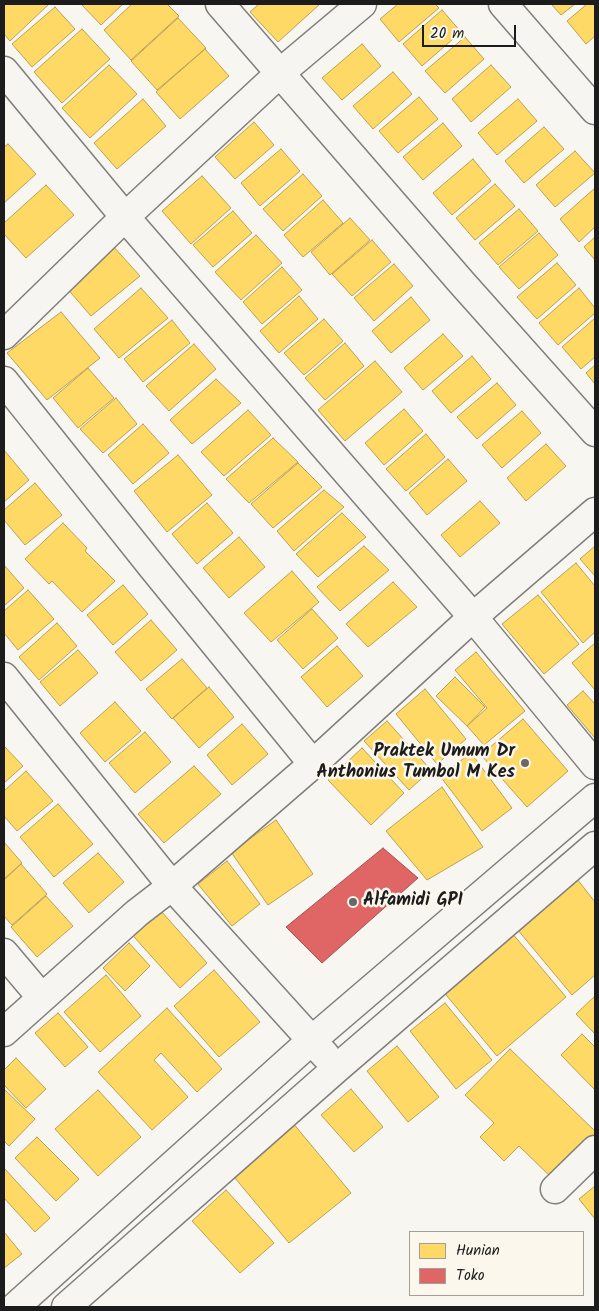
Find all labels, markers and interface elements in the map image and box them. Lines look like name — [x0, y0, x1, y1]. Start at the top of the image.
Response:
scale bar — [424, 15, 518, 47]
text: 20 m — [430, 22, 464, 46]
place label: Praktek Umum Dr Anthonius Tumbol M Kes — [317, 742, 515, 784]
marker: Praktek Umum Dr Anthonius Tumbol M Kes — [519, 757, 531, 769]
place label: Alfamidi GPI — [363, 891, 463, 913]
marker: Alfamidi GPI — [347, 896, 359, 908]
legend — [409, 1231, 584, 1296]
text: Hunian — [456, 1239, 500, 1263]
text: Toko — [456, 1264, 485, 1288]

